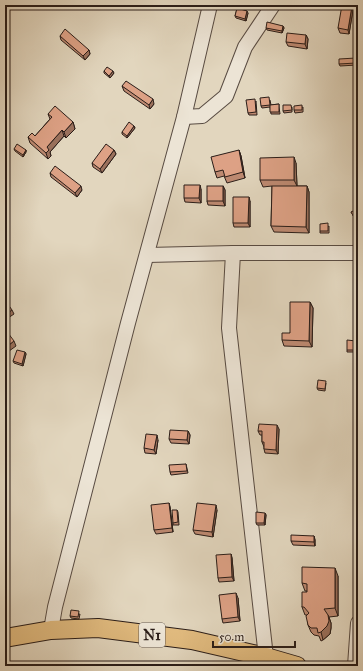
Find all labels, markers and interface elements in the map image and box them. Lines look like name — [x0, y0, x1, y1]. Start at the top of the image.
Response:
road number: N1 — [139, 623, 165, 647]
scale bar — [213, 623, 295, 649]
text: 50 m — [219, 630, 244, 644]

